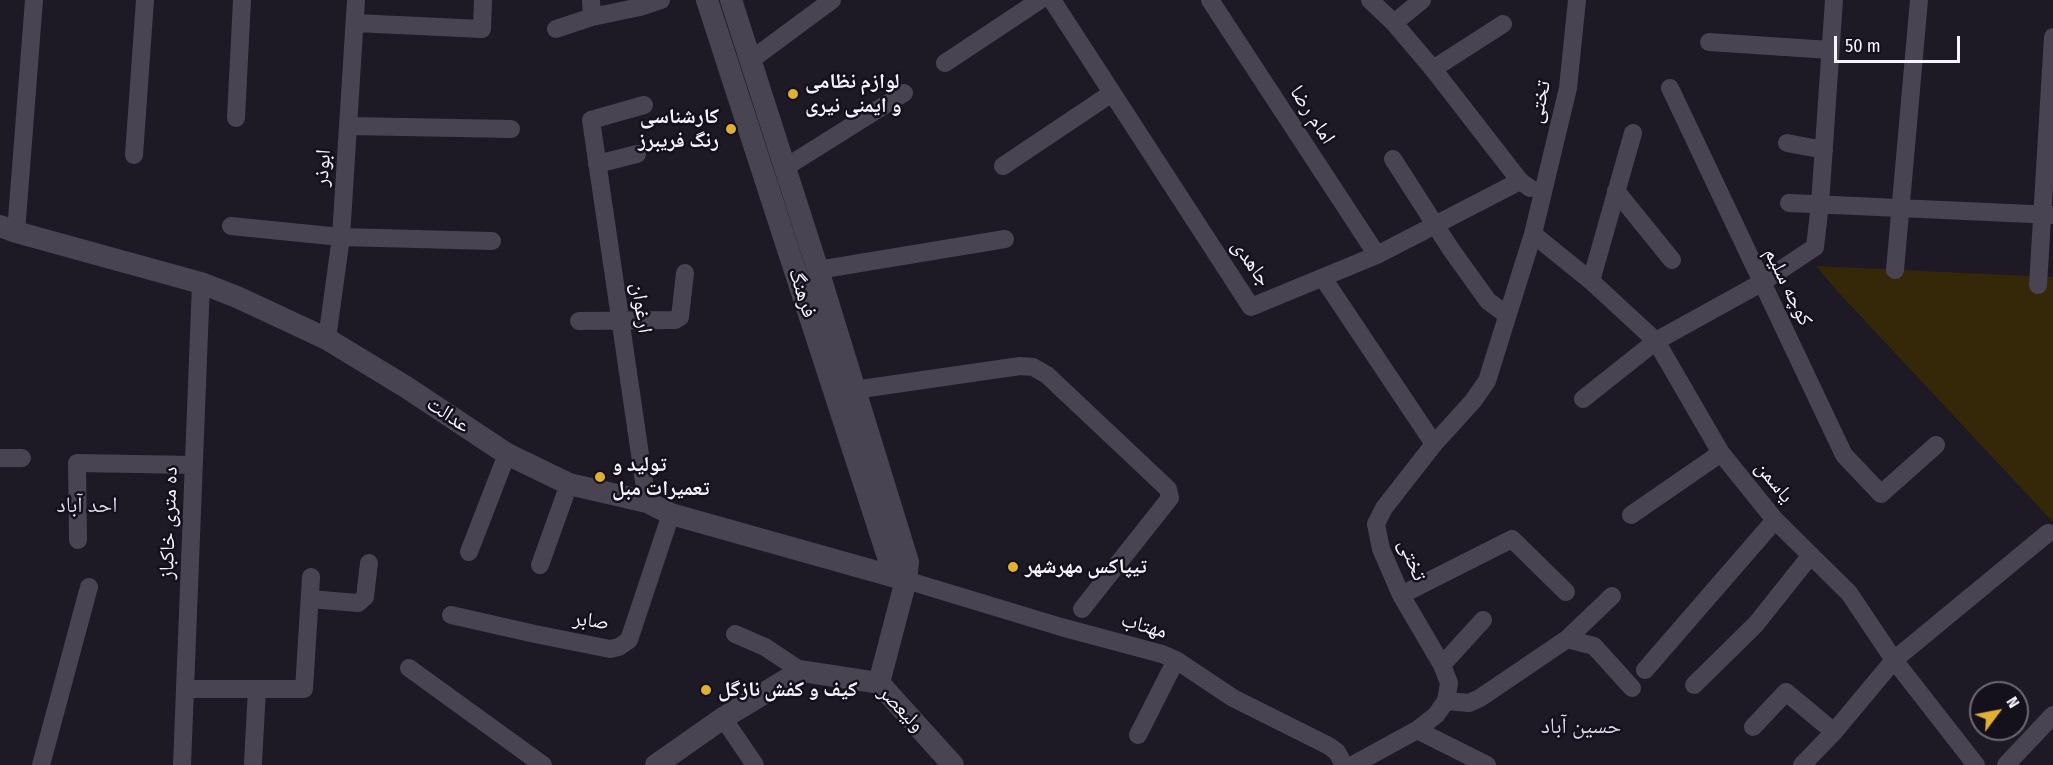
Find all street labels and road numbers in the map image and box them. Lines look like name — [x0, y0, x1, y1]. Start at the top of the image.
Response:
street label: تختی — [1523, 78, 1557, 126]
street label: امام رضا — [1284, 81, 1340, 149]
street label: ابوذر — [309, 148, 337, 188]
street label: جاهدی — [1226, 234, 1276, 292]
street label: کوچه سلیم — [1758, 244, 1818, 330]
street label: فرهنگ — [782, 265, 822, 321]
street label: ارغوان — [625, 281, 657, 335]
street label: عدالت — [421, 391, 475, 439]
street label: یاسمن — [1749, 456, 1799, 508]
street label: ده متری خاکباز — [154, 466, 184, 580]
street label: تختی — [1392, 535, 1432, 585]
street label: صابر — [571, 606, 611, 636]
street label: مهتاب — [1118, 607, 1170, 645]
street label: ولیعصر — [873, 680, 929, 738]

